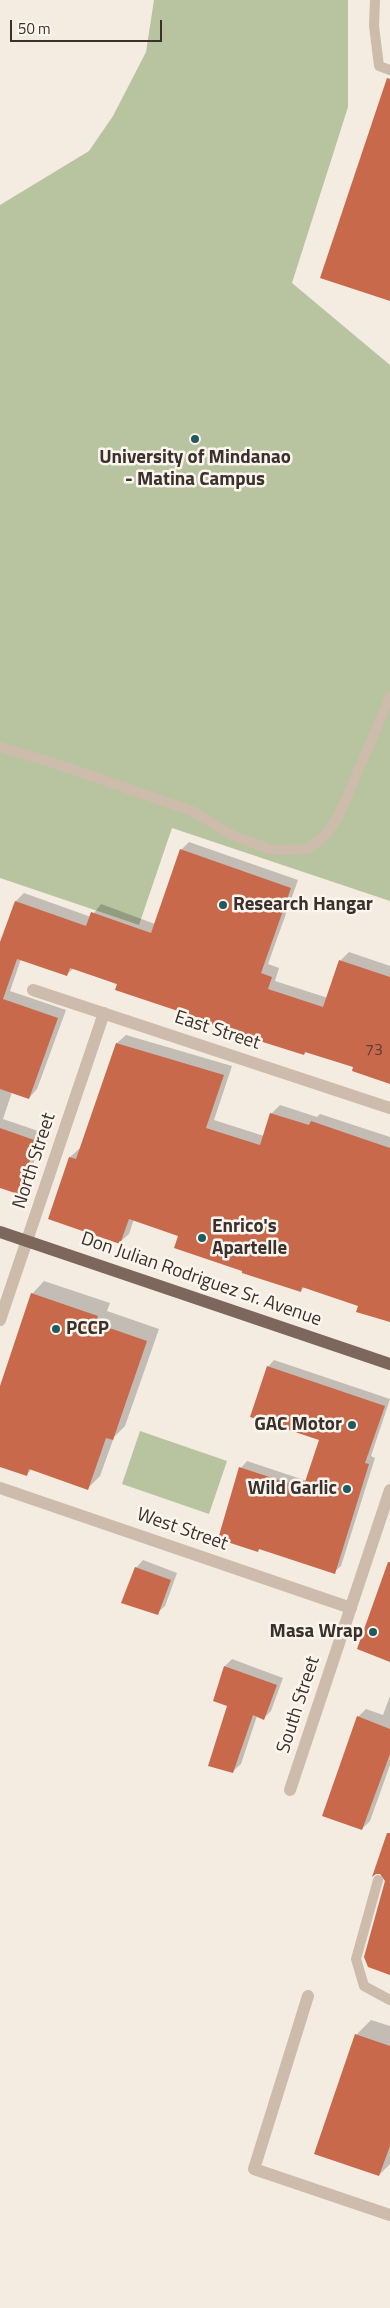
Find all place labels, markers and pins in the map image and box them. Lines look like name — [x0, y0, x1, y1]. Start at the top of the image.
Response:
marker: University of Mindanao - Matina Campus — [189, 433, 201, 445]
place label: University of Mindanao - Matina Campus — [99, 447, 291, 491]
place label: Research Hangar — [233, 894, 373, 916]
marker: Research Hangar — [217, 899, 229, 911]
place label: Enrico's Apartelle — [212, 1216, 287, 1260]
marker: Enrico's Apartelle — [196, 1232, 208, 1244]
place label: PCCP — [66, 1318, 109, 1340]
marker: PCCP — [50, 1323, 62, 1335]
place label: GAC Motor — [254, 1414, 342, 1436]
marker: GAC Motor — [346, 1419, 358, 1431]
place label: Wild Garlic — [248, 1478, 337, 1500]
marker: Wild Garlic — [341, 1483, 353, 1495]
place label: Masa Wrap — [270, 1621, 363, 1643]
marker: Masa Wrap — [367, 1626, 379, 1638]

